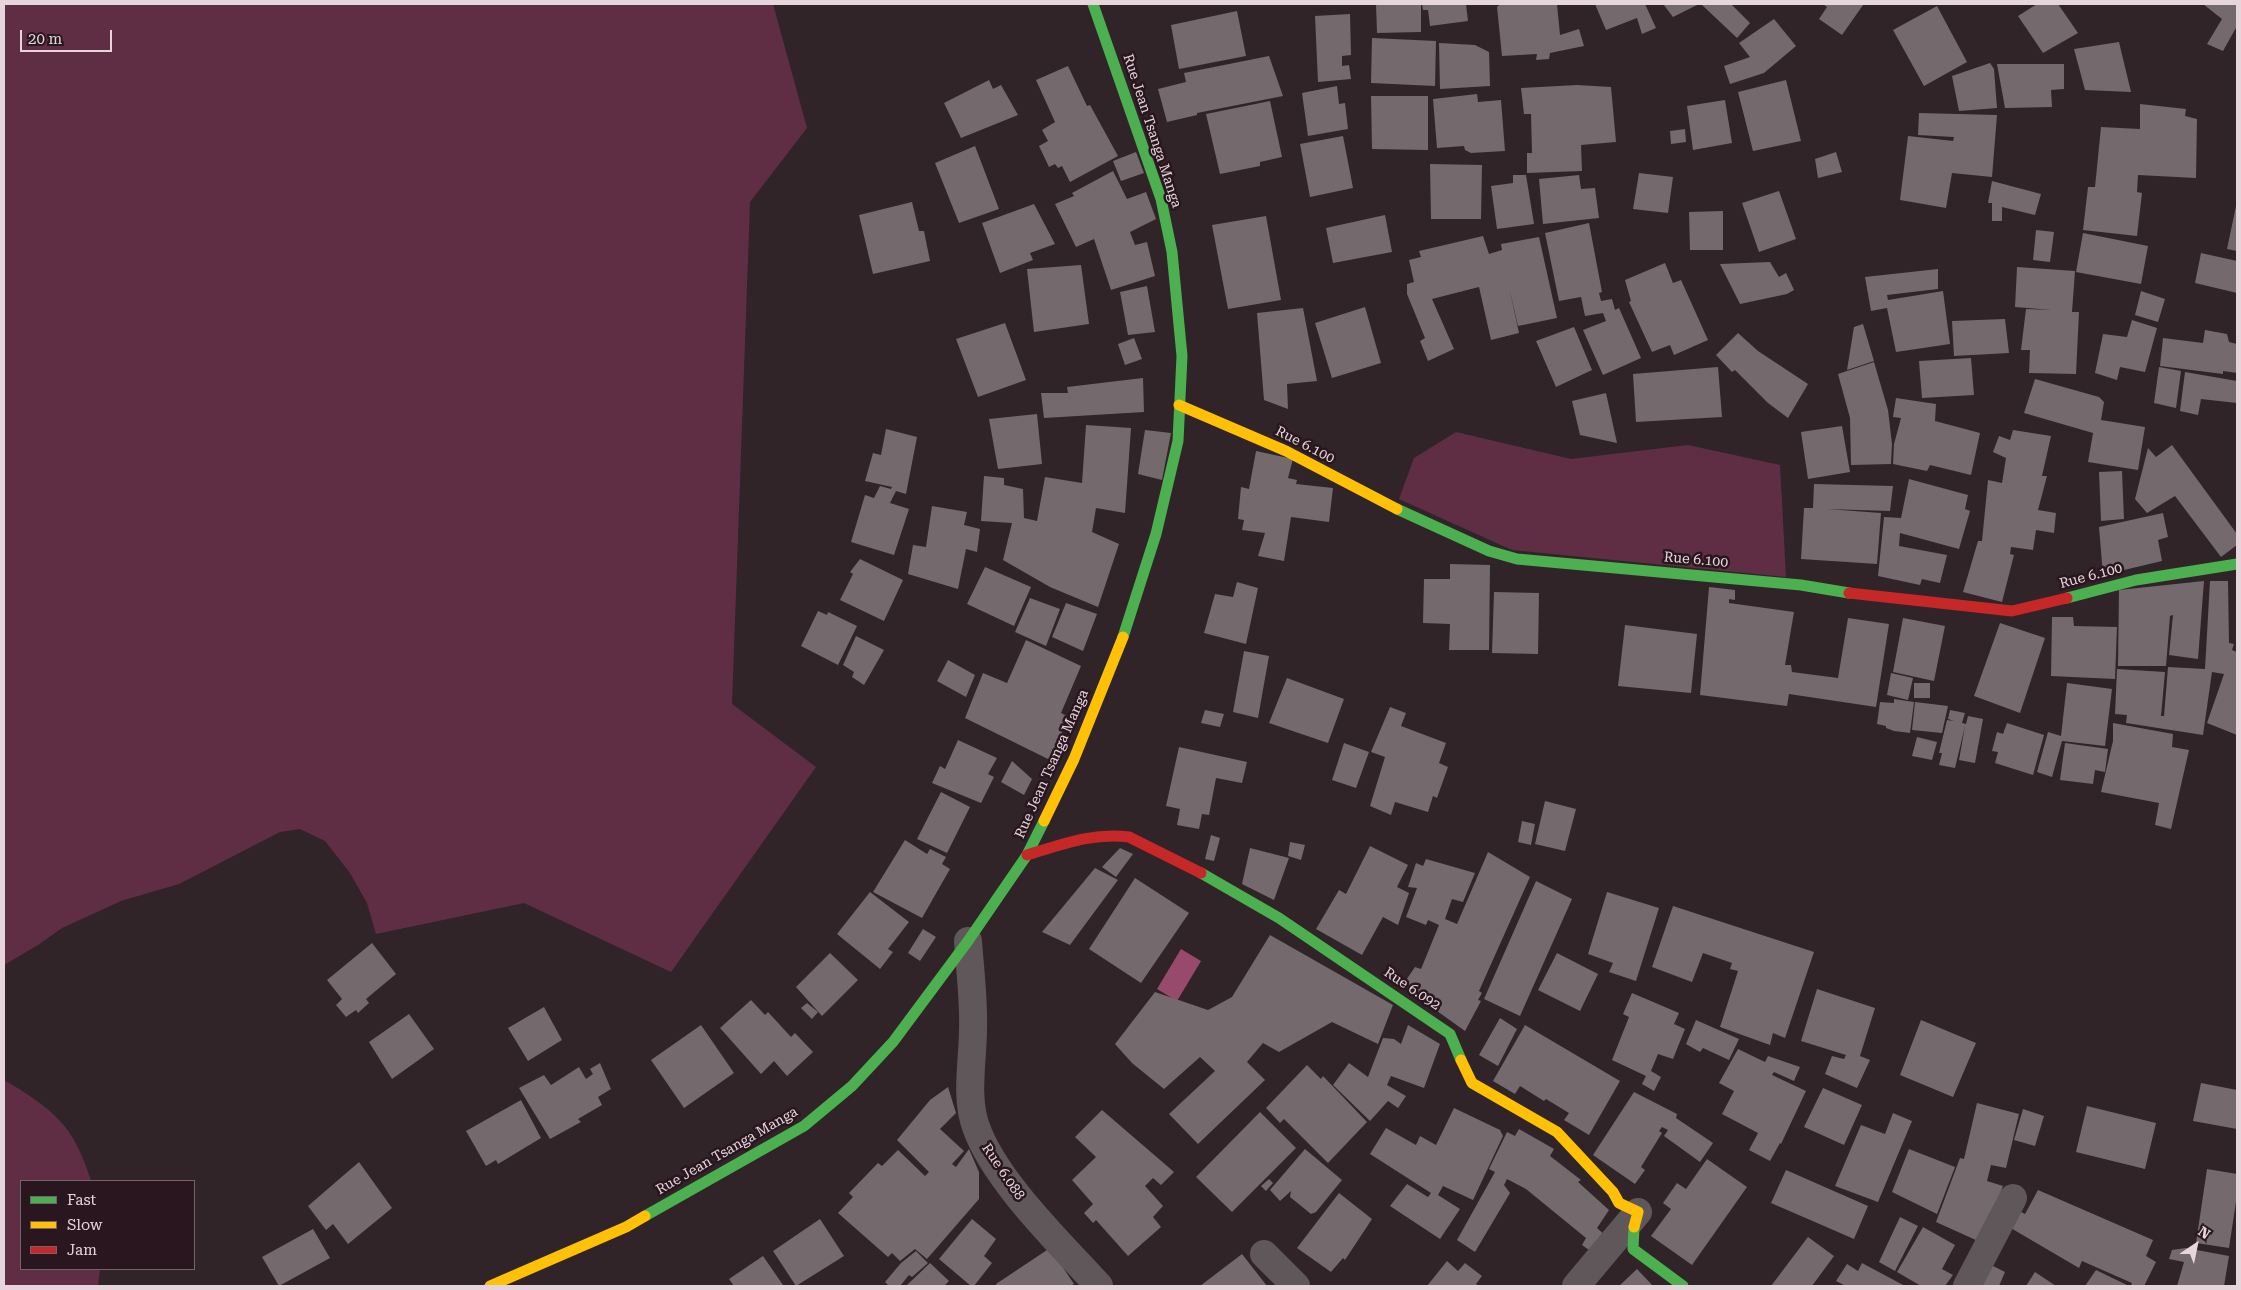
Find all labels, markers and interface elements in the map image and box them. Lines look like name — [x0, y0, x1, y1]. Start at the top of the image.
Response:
scale bar — [22, 20, 115, 52]
text: 20 m — [28, 30, 62, 48]
street label: Rue Jean Tsanga Manga — [1119, 52, 1185, 210]
street label: Rue 6.100 — [1273, 423, 1337, 467]
street label: Rue 6.100 — [1663, 549, 1729, 571]
street label: Rue 6.100 — [2058, 560, 2124, 592]
street label: Rue Jean Tsanga Manga — [1012, 687, 1092, 841]
street label: Rue 6.092 — [1381, 964, 1443, 1014]
street label: Rue Jean Tsanga Manga — [653, 1104, 801, 1198]
street label: Rue 6.088 — [978, 1141, 1028, 1203]
legend — [20, 1180, 195, 1270]
text: Fast — [67, 1191, 96, 1209]
text: Slow — [67, 1216, 102, 1234]
north arrow — [2171, 1220, 2221, 1270]
text: N — [2195, 1223, 2213, 1242]
text: Jam — [67, 1241, 97, 1259]

